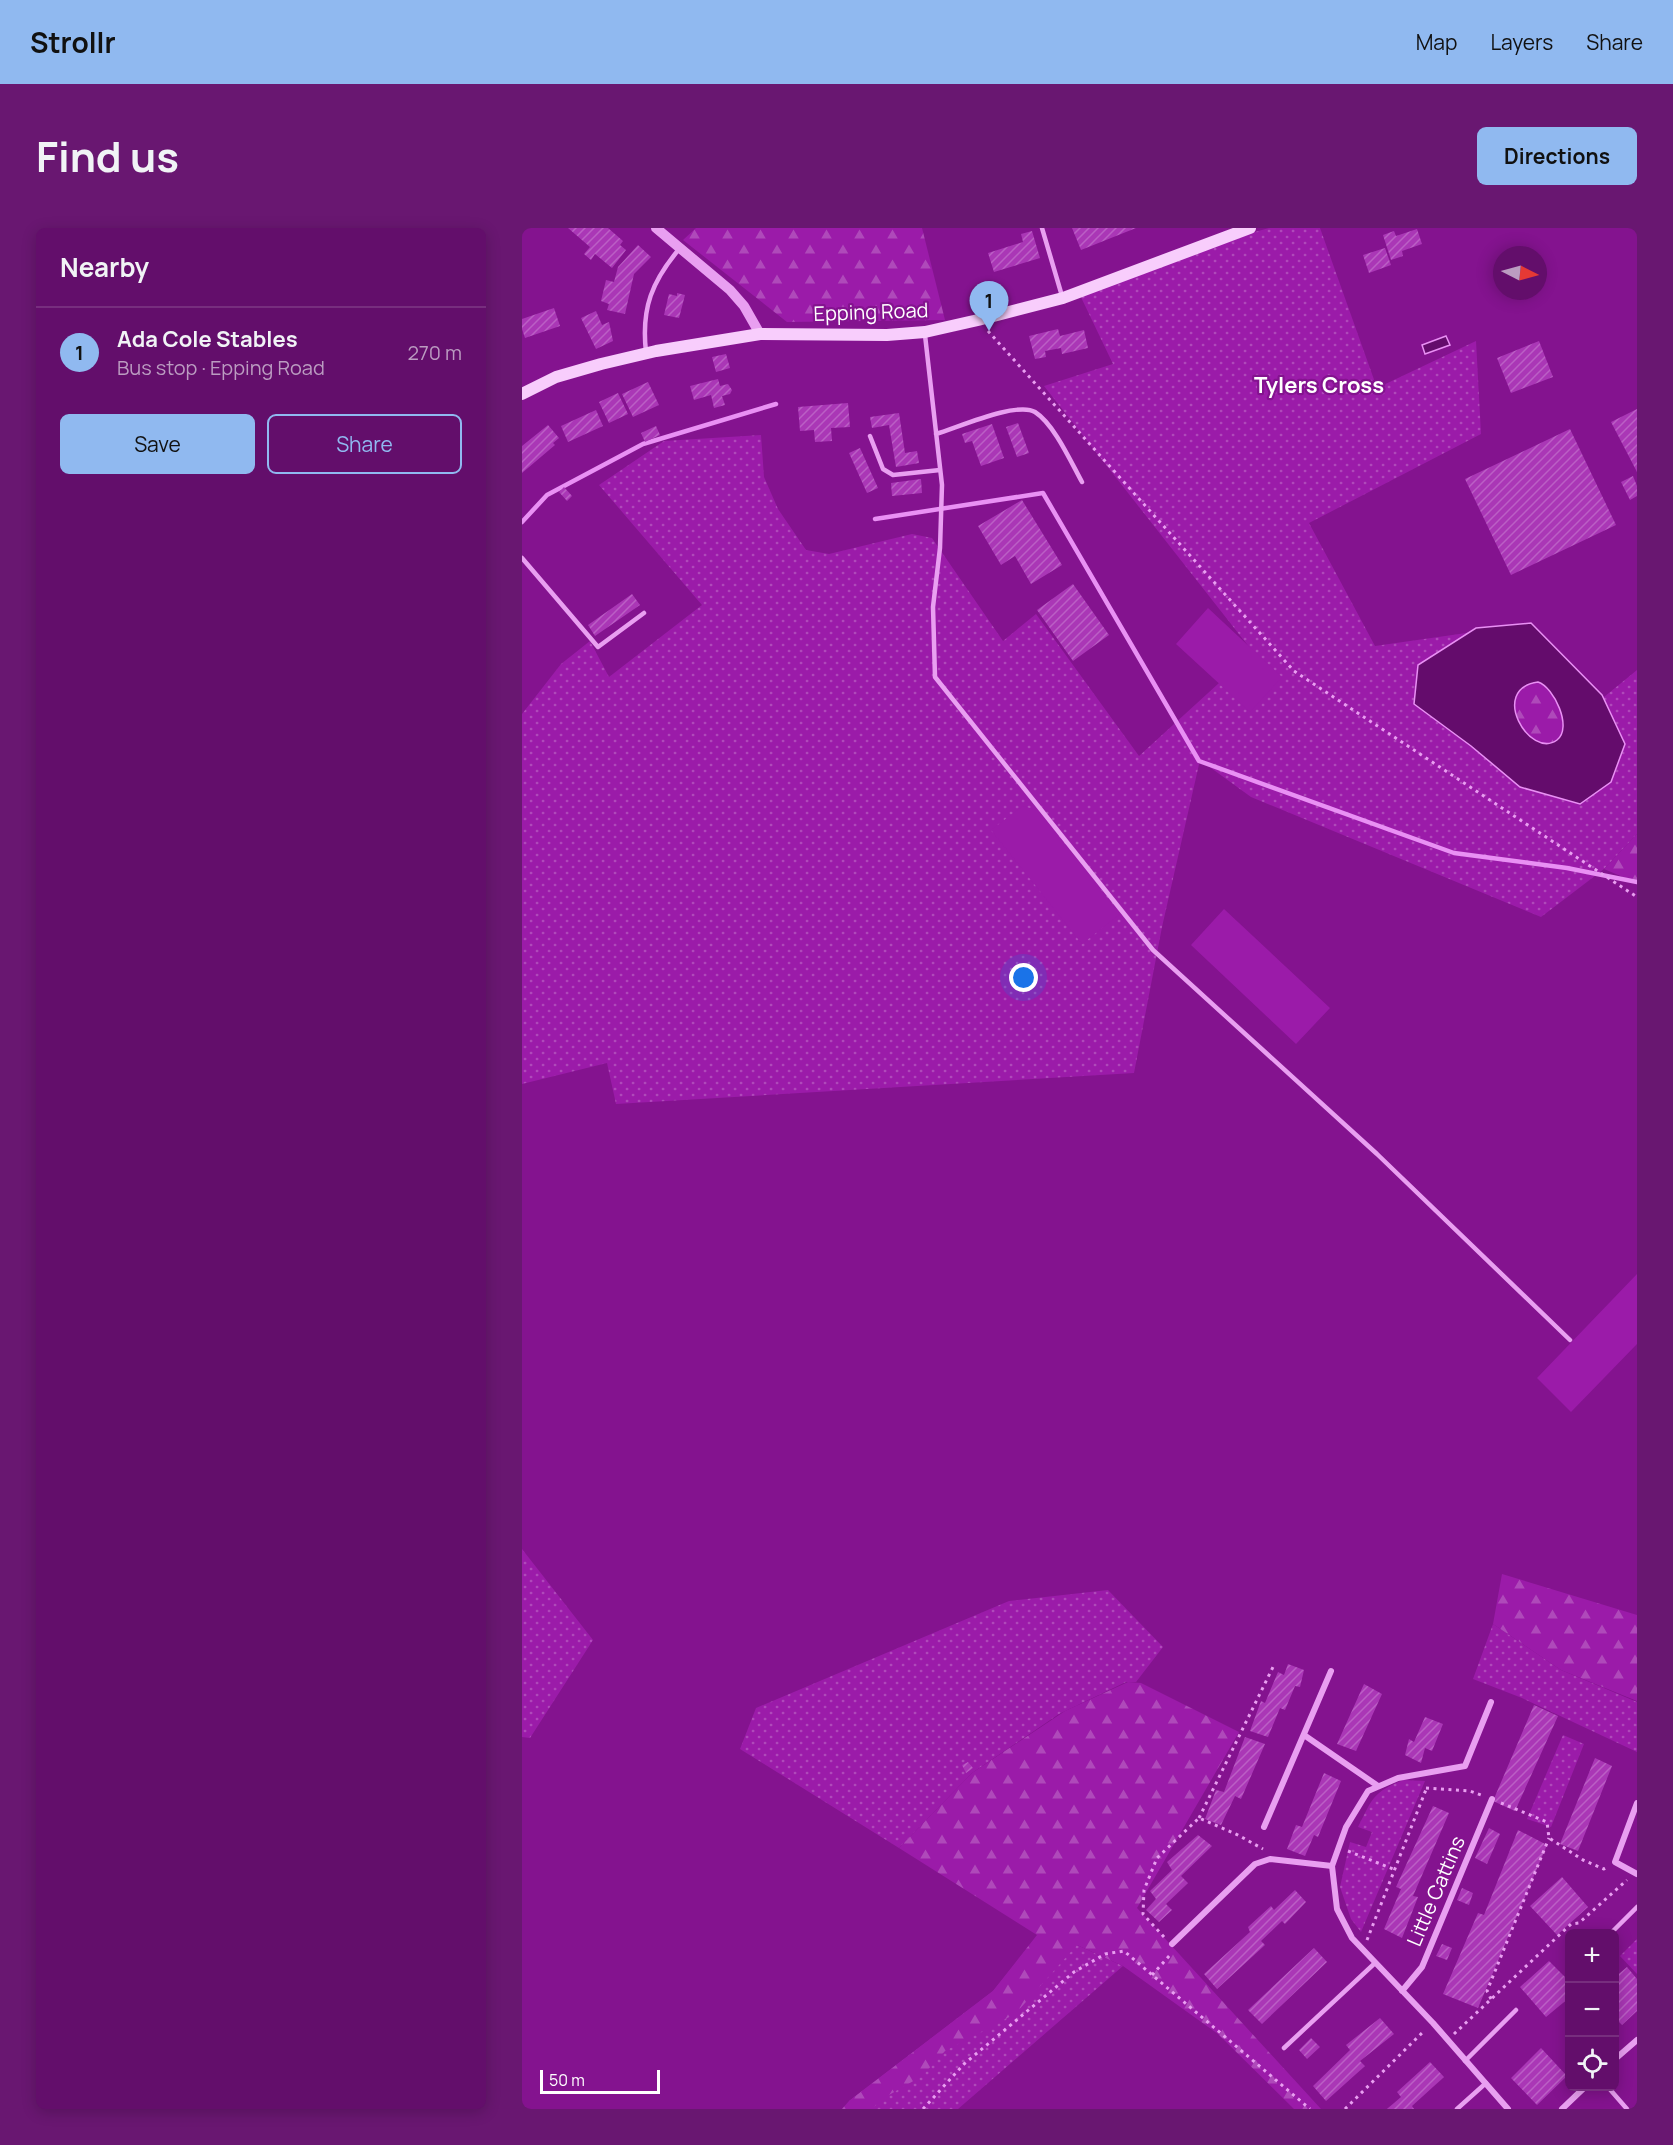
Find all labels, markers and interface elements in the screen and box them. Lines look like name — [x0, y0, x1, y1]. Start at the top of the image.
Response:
text: Strollr — [30, 23, 116, 61]
text: Map — [1416, 28, 1457, 56]
text: Layers — [1490, 28, 1553, 56]
text: Share — [1586, 28, 1643, 56]
text: Find us — [36, 127, 179, 185]
button: Directions — [1477, 127, 1637, 185]
north arrow — [1493, 246, 1547, 300]
text: Nearby — [60, 249, 149, 285]
pin: 1 — [970, 282, 1008, 331]
street label: Epping Road — [813, 296, 929, 327]
text: Ada Cole Stables — [117, 324, 298, 354]
text: 1 — [75, 339, 84, 366]
text: 270 m — [407, 339, 462, 366]
text: Bus stop · Epping Road — [117, 354, 325, 381]
district label: Tylers Cross — [1254, 370, 1384, 400]
button: Save — [60, 414, 255, 474]
button: Share — [267, 414, 462, 474]
your location — [1009, 963, 1038, 992]
street label: Little Cattins — [1400, 1832, 1471, 1950]
map controls — [1565, 1929, 1619, 2091]
button: + — [1565, 1929, 1619, 1983]
button: − — [1565, 1983, 1619, 2037]
button: locate — [1565, 2037, 1619, 2091]
scale bar — [540, 2067, 660, 2094]
text: 50 m — [549, 2069, 585, 2091]

